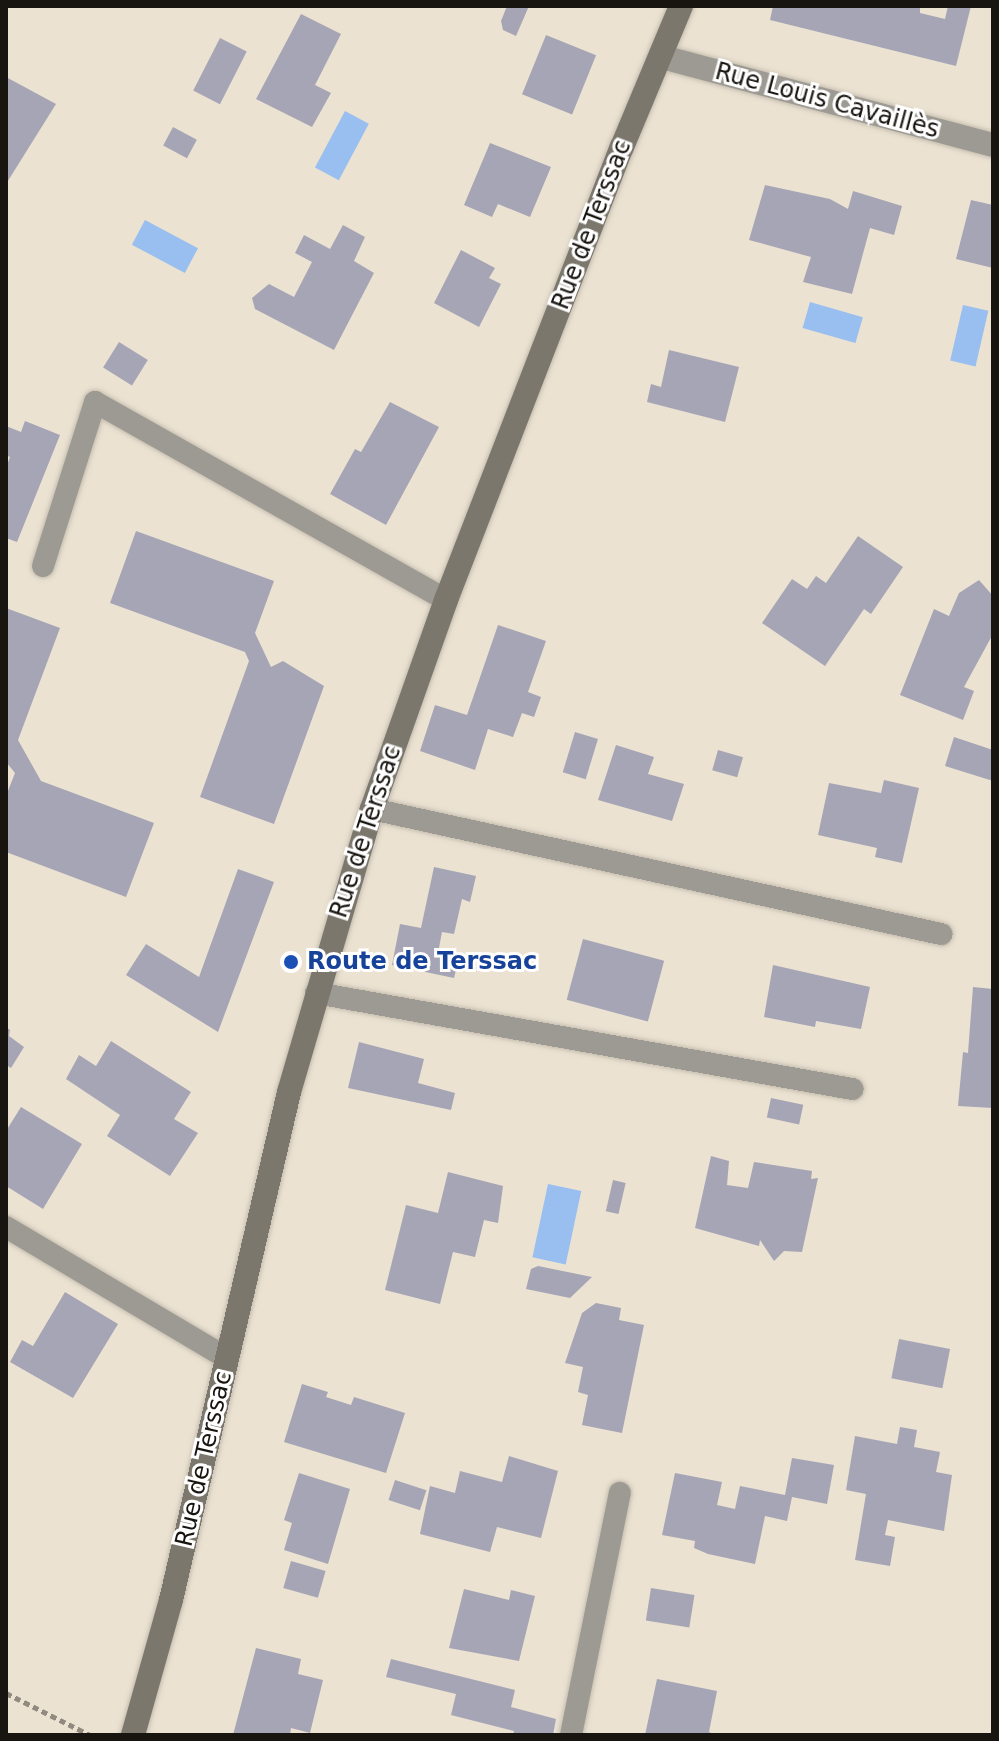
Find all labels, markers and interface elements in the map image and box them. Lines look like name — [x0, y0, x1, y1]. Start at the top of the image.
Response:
street label: Rue Louis Cavaillès — [712, 57, 942, 145]
street label: Rue de Terssac — [546, 136, 638, 314]
street label: Rue de Terssac — [325, 742, 407, 922]
place label: Route de Terssac — [307, 948, 537, 976]
marker: Route de Terssac — [282, 953, 300, 971]
street label: Rue de Terssac — [170, 1369, 238, 1549]

